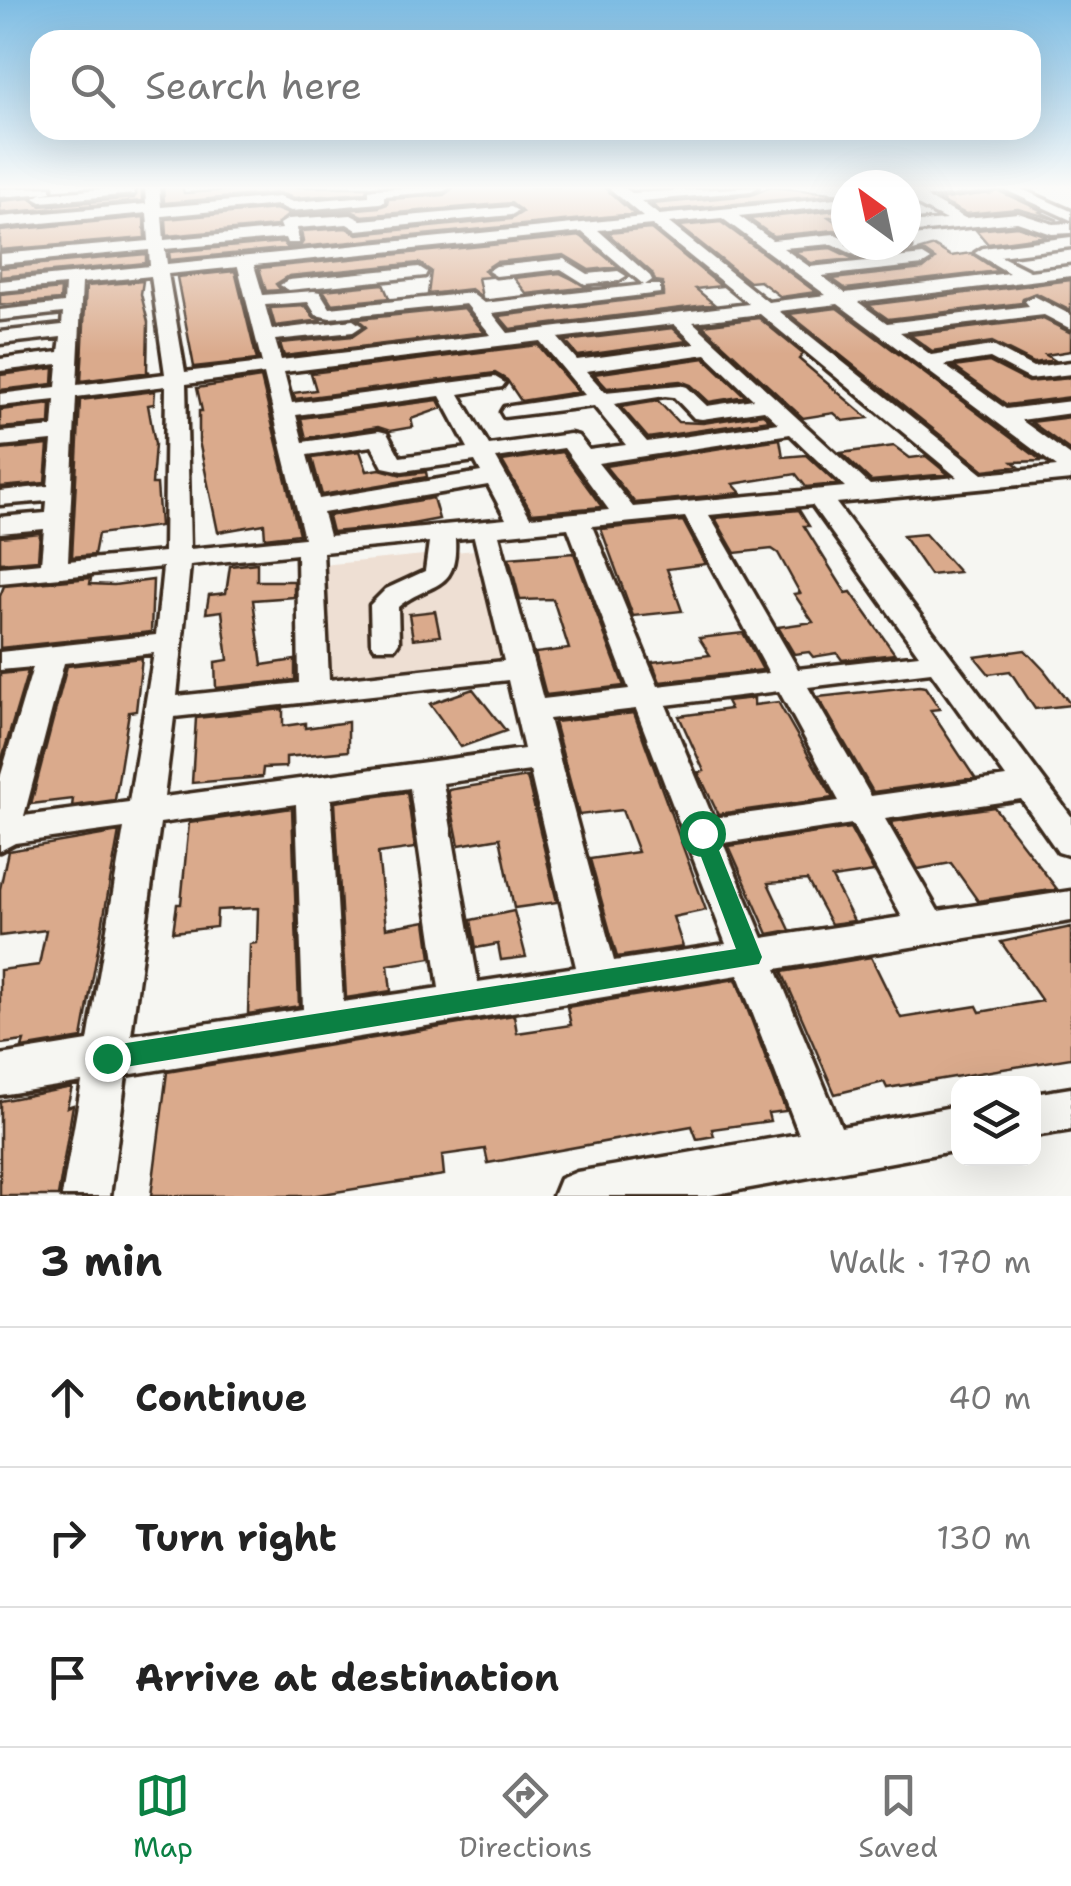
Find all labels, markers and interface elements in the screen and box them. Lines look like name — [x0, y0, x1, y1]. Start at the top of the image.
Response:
search box — [30, 30, 1041, 140]
icon: search — [65, 58, 120, 113]
text: Search here — [145, 60, 362, 111]
north arrow — [831, 170, 921, 260]
route start — [680, 811, 726, 857]
route end — [85, 1036, 131, 1082]
map controls — [951, 1076, 1041, 1166]
button: layers — [951, 1076, 1041, 1166]
text: 3 min — [40, 1233, 162, 1289]
text: Walk · 170 m — [829, 1240, 1031, 1283]
icon: ahead — [40, 1370, 95, 1425]
text: Continue — [135, 1372, 307, 1423]
text: 40 m — [948, 1376, 1031, 1419]
icon: right — [40, 1510, 95, 1565]
text: Turn right — [135, 1512, 337, 1563]
text: 130 m — [936, 1516, 1031, 1559]
icon: arrive — [40, 1650, 95, 1705]
text: Arrive at destination — [135, 1652, 559, 1703]
tab: Map — [133, 1768, 193, 1866]
tab: Directions — [459, 1768, 592, 1866]
tab: Saved — [858, 1768, 938, 1866]

